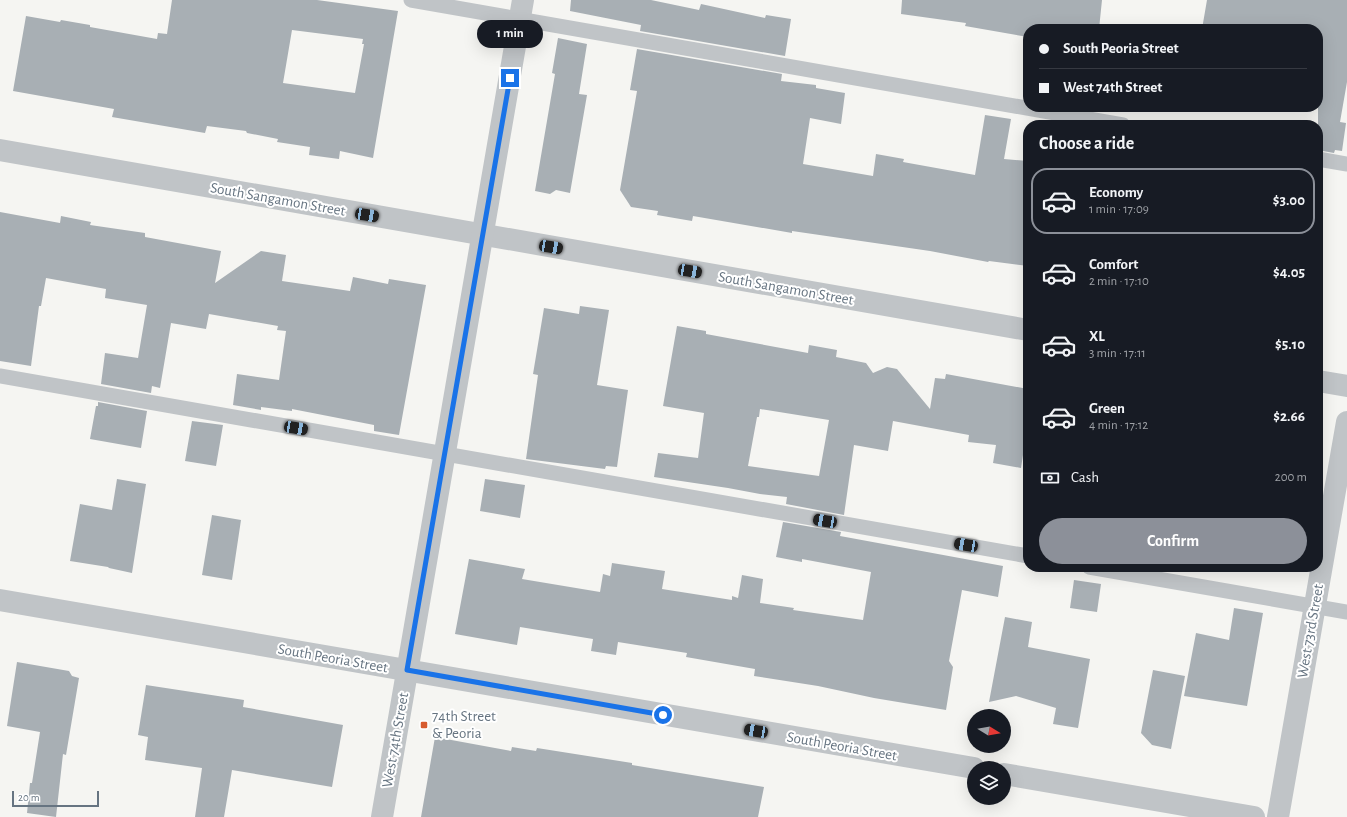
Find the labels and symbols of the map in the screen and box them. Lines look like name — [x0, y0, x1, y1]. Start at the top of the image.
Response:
callout: 1 min — [477, 20, 543, 48]
route end — [501, 69, 519, 87]
street label: South Sangamon Street — [209, 180, 347, 219]
car — [354, 207, 380, 223]
car — [538, 239, 564, 255]
car — [677, 263, 703, 279]
street label: South Sangamon Street — [717, 269, 855, 308]
car — [283, 420, 309, 436]
car — [812, 513, 838, 529]
car — [953, 537, 979, 553]
street label: West 73rd Street — [1295, 583, 1326, 679]
street label: South Peoria Street — [277, 641, 389, 676]
street label: West 74th Street — [380, 691, 411, 789]
route start — [654, 706, 672, 724]
place label: 74th Street & Peoria — [432, 709, 496, 741]
north arrow — [967, 709, 1011, 753]
marker: 74th Street & Peoria — [419, 720, 429, 730]
car — [743, 723, 769, 739]
street label: South Peoria Street — [786, 729, 898, 764]
scale bar — [12, 789, 99, 808]

